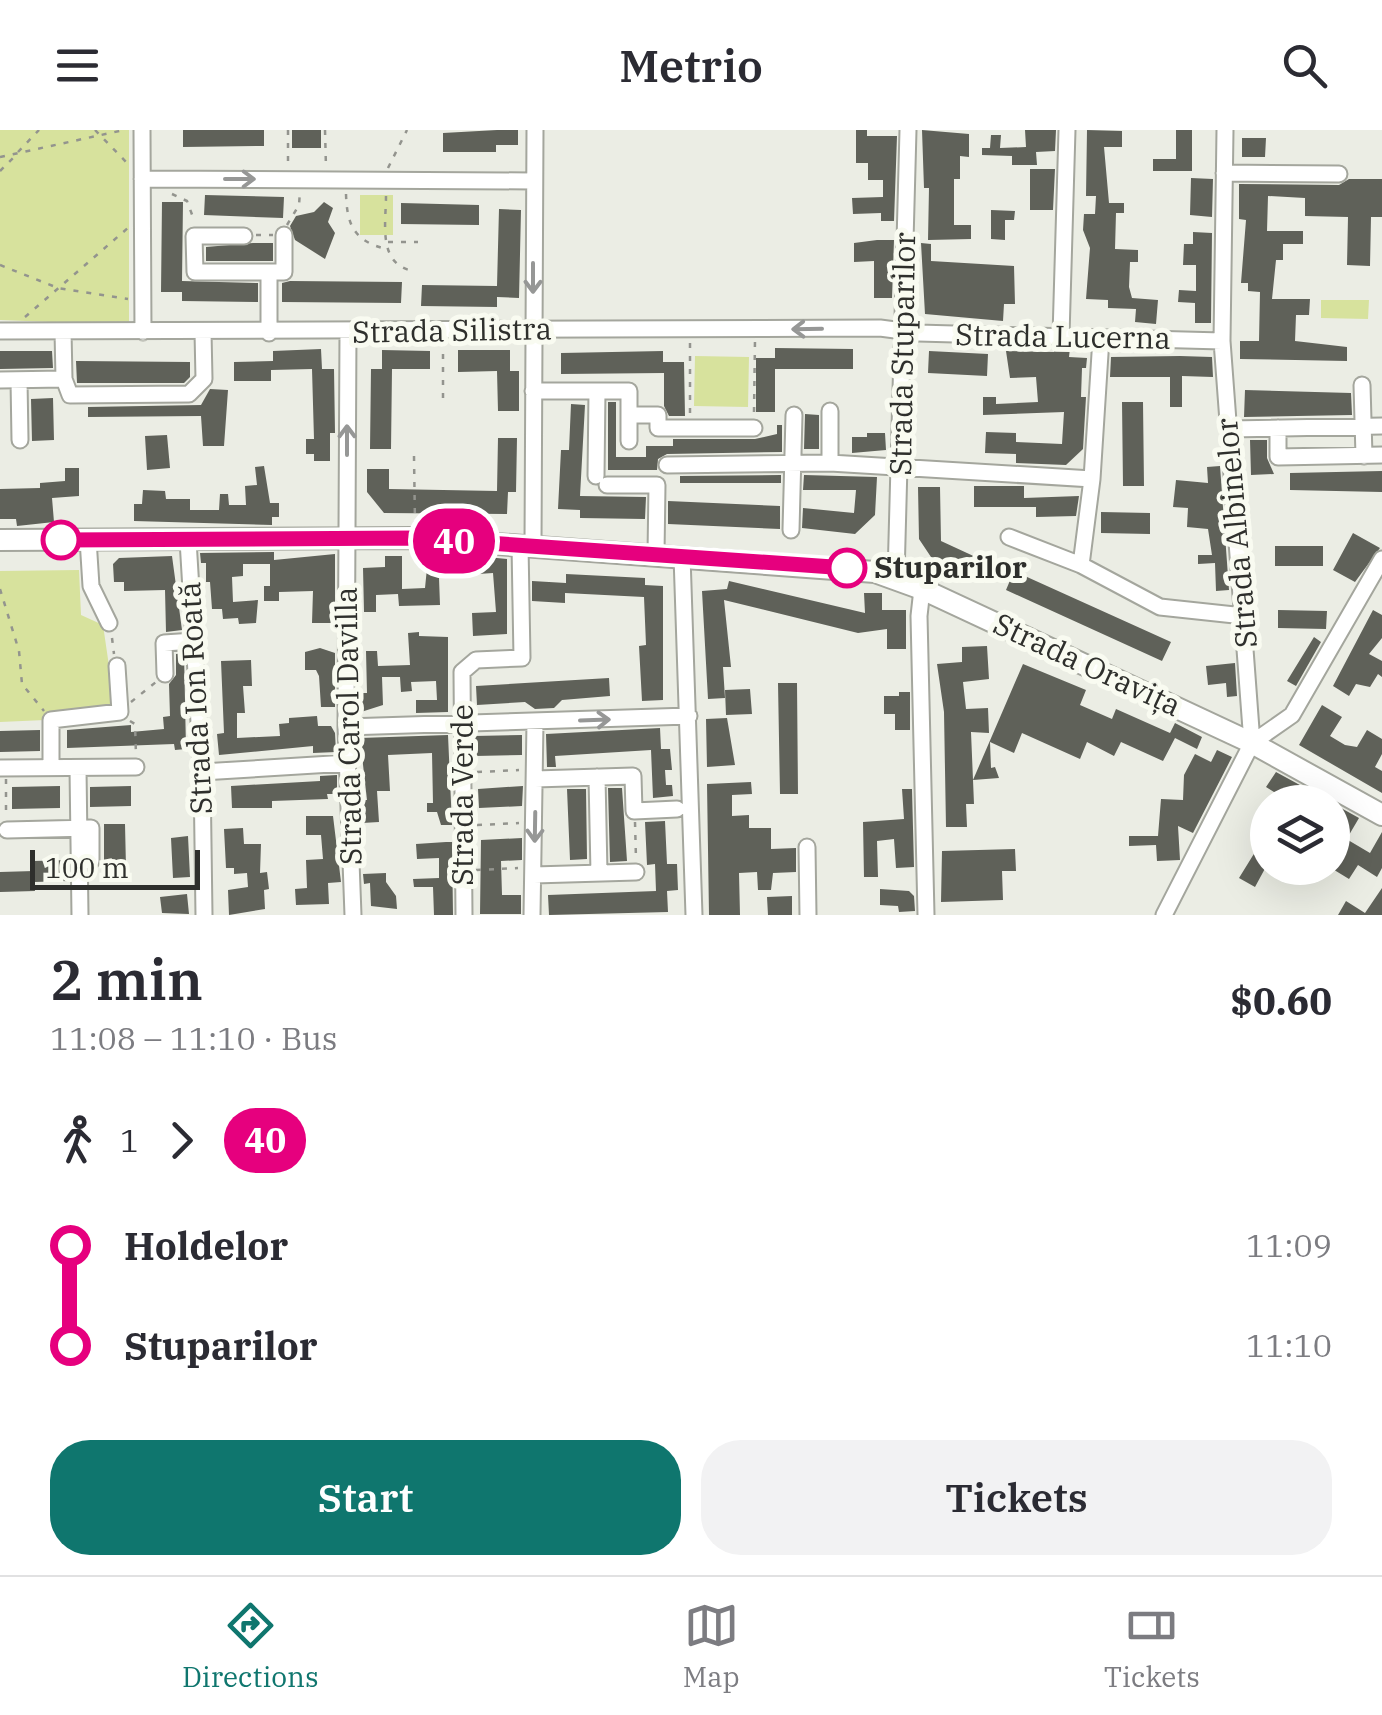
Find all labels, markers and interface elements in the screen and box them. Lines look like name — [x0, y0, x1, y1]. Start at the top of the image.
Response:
text: Metrio — [619, 36, 763, 94]
icon: menu — [50, 38, 105, 93]
icon: search — [1277, 38, 1332, 93]
one-way arrow — [222, 170, 255, 188]
street label: Strada Stuparilor — [880, 232, 923, 476]
one-way arrow — [524, 262, 542, 294]
street label: Strada Silistra — [352, 308, 552, 351]
street label: Strada Lucerna — [955, 314, 1171, 357]
one-way arrow — [792, 319, 824, 338]
street label: Strada Albinelor — [1206, 417, 1265, 650]
one-way arrow — [338, 424, 356, 456]
line badge: 40 — [409, 508, 499, 574]
text: 40 — [433, 518, 475, 564]
unlabelled marker — [42, 521, 80, 559]
place label: Stuparilor — [874, 547, 1027, 586]
marker: Stuparilor — [828, 549, 866, 587]
street label: Strada Ion Roată — [169, 581, 220, 815]
street label: Strada Carol Davilla — [326, 587, 369, 865]
street label: Strada Oravița — [988, 603, 1188, 724]
street label: Strada Verde — [442, 704, 481, 886]
one-way arrow — [578, 710, 610, 729]
map controls — [1250, 785, 1350, 885]
button: layers — [1250, 785, 1350, 885]
one-way arrow — [526, 810, 544, 842]
scale bar — [30, 845, 200, 890]
text: 100 m — [45, 849, 129, 886]
text: 2 min — [50, 944, 203, 1015]
text: $0.60 — [1230, 976, 1332, 1025]
text: 11:08 – 11:10 · Bus — [50, 1017, 337, 1059]
icon: walk — [50, 1113, 105, 1168]
icon: forward — [154, 1113, 209, 1168]
text: 40 — [244, 1117, 286, 1163]
text: 1 — [120, 1119, 139, 1161]
text: Holdelor — [124, 1221, 288, 1270]
text: 11:09 — [1246, 1224, 1332, 1266]
text: Stuparilor — [124, 1321, 318, 1370]
text: 11:10 — [1246, 1324, 1332, 1366]
button: Start — [50, 1440, 681, 1555]
button: Tickets — [701, 1440, 1332, 1555]
tab: Directions — [182, 1598, 319, 1695]
tab: Map — [683, 1598, 740, 1695]
tab: Tickets — [1104, 1598, 1200, 1695]

